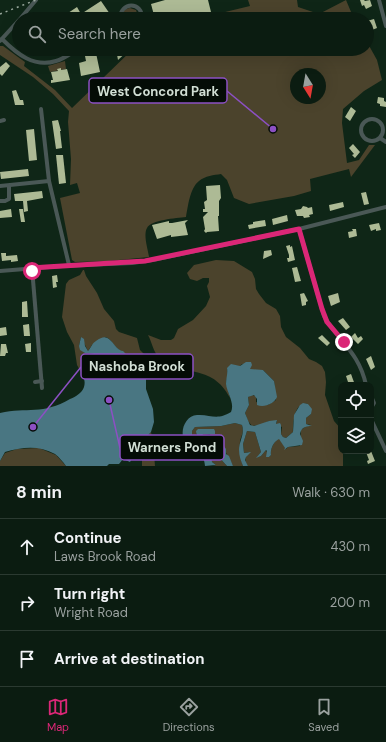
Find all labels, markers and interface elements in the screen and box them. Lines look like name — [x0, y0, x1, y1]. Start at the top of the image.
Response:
search box — [12, 12, 374, 56]
icon: search — [26, 23, 48, 45]
text: Search here — [58, 24, 141, 44]
north arrow — [290, 68, 326, 104]
callout: West Concord Park — [89, 78, 227, 103]
text: West Concord Park — [97, 83, 219, 100]
route start — [23, 262, 41, 280]
route end — [335, 333, 353, 351]
callout: Nashoba Brook — [81, 354, 193, 379]
text: Nashoba Brook — [89, 358, 186, 375]
map controls — [338, 382, 374, 454]
button: locate — [338, 382, 374, 418]
button: layers — [338, 418, 374, 454]
callout: Warners Pond — [120, 435, 224, 460]
text: Warners Pond — [128, 439, 216, 456]
text: 8 min — [16, 481, 62, 503]
text: Walk · 630 m — [292, 484, 370, 501]
text: Continue — [54, 528, 122, 548]
icon: ahead — [16, 536, 38, 558]
text: 430 m — [330, 538, 370, 555]
text: Laws Brook Road — [54, 548, 156, 565]
text: Turn right — [54, 584, 125, 604]
icon: right — [16, 592, 38, 614]
text: 200 m — [330, 594, 370, 611]
text: Wright Road — [54, 604, 128, 621]
icon: arrive — [16, 648, 38, 670]
text: Arrive at destination — [54, 649, 205, 669]
tab: Map — [47, 696, 69, 734]
tab: Directions — [163, 696, 215, 734]
tab: Saved — [308, 696, 339, 734]

